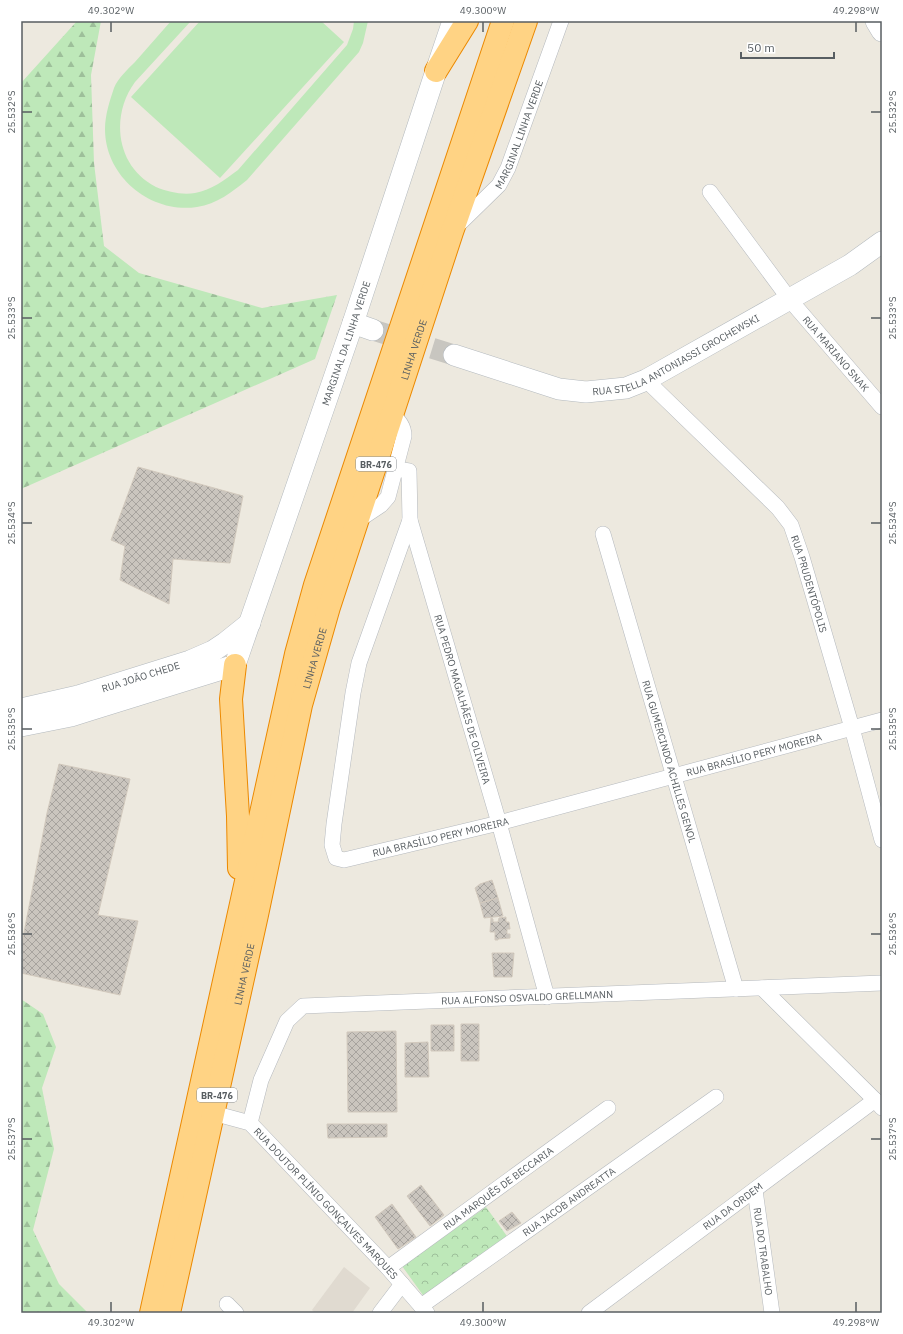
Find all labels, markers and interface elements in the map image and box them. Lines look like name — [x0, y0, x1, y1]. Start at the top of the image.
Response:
text: 49.302°W — [88, 4, 134, 17]
text: 49.300°W — [460, 4, 506, 17]
text: 49.298°W — [833, 4, 879, 17]
scale bar — [741, 34, 834, 60]
text: 50 m — [747, 40, 775, 55]
street label: MARGINAL LINHA VERDE — [492, 78, 546, 191]
text: 25.532°S — [5, 90, 18, 134]
text: 25.532°S — [886, 90, 899, 134]
street label: MARGINAL DA LINHA VERDE — [318, 279, 373, 407]
text: 25.533°S — [5, 296, 18, 340]
text: 25.533°S — [886, 296, 899, 340]
street label: RUA STELLA ANTONIASSI GROCHEWSKI — [592, 311, 761, 398]
street label: RUA MARIANO SNAK — [800, 313, 872, 394]
street label: LINHA VERDE — [397, 318, 429, 381]
road number: BR-476 — [356, 457, 396, 471]
text: 25.534°S — [5, 501, 18, 545]
text: 25.534°S — [886, 501, 899, 545]
street label: RUA PRUDENTÓPOLIS — [788, 533, 830, 634]
street label: RUA PEDRO MAGALHÃES DE OLIVEIRA — [432, 613, 494, 786]
street label: LINHA VERDE — [300, 626, 329, 690]
street label: RUA JOÃO CHEDE — [100, 658, 181, 695]
street label: RUA GUMERCINDO ACHILLES GENOL — [640, 679, 699, 844]
text: 25.535°S — [5, 707, 18, 751]
text: 25.535°S — [886, 707, 899, 751]
street label: RUA BRASÍLIO PERY MOREIRA — [685, 730, 824, 779]
street label: RUA BRASÍLIO PERY MOREIRA — [371, 814, 511, 860]
text: 25.536°S — [5, 912, 18, 956]
text: 25.536°S — [886, 912, 899, 956]
street label: LINHA VERDE — [231, 942, 257, 1006]
street label: RUA ALFONSO OSVALDO GRELLMANN — [441, 987, 613, 1007]
road number: BR-476 — [197, 1088, 237, 1102]
text: 25.537°S — [5, 1117, 18, 1161]
text: 25.537°S — [886, 1117, 899, 1161]
street label: RUA DOUTOR PLÍNIO GONÇALVES MARQUES — [251, 1125, 401, 1282]
street label: RUA MARQUÊS DE BECCARIA — [440, 1143, 556, 1232]
street label: RUA JACOB ANDREATTA — [520, 1164, 618, 1239]
street label: RUA DA ORDEM — [700, 1180, 765, 1233]
street label: RUA DO TRABALHO — [751, 1207, 776, 1296]
text: 49.302°W — [88, 1316, 134, 1329]
text: 49.300°W — [460, 1316, 506, 1329]
text: 49.298°W — [833, 1316, 879, 1329]

